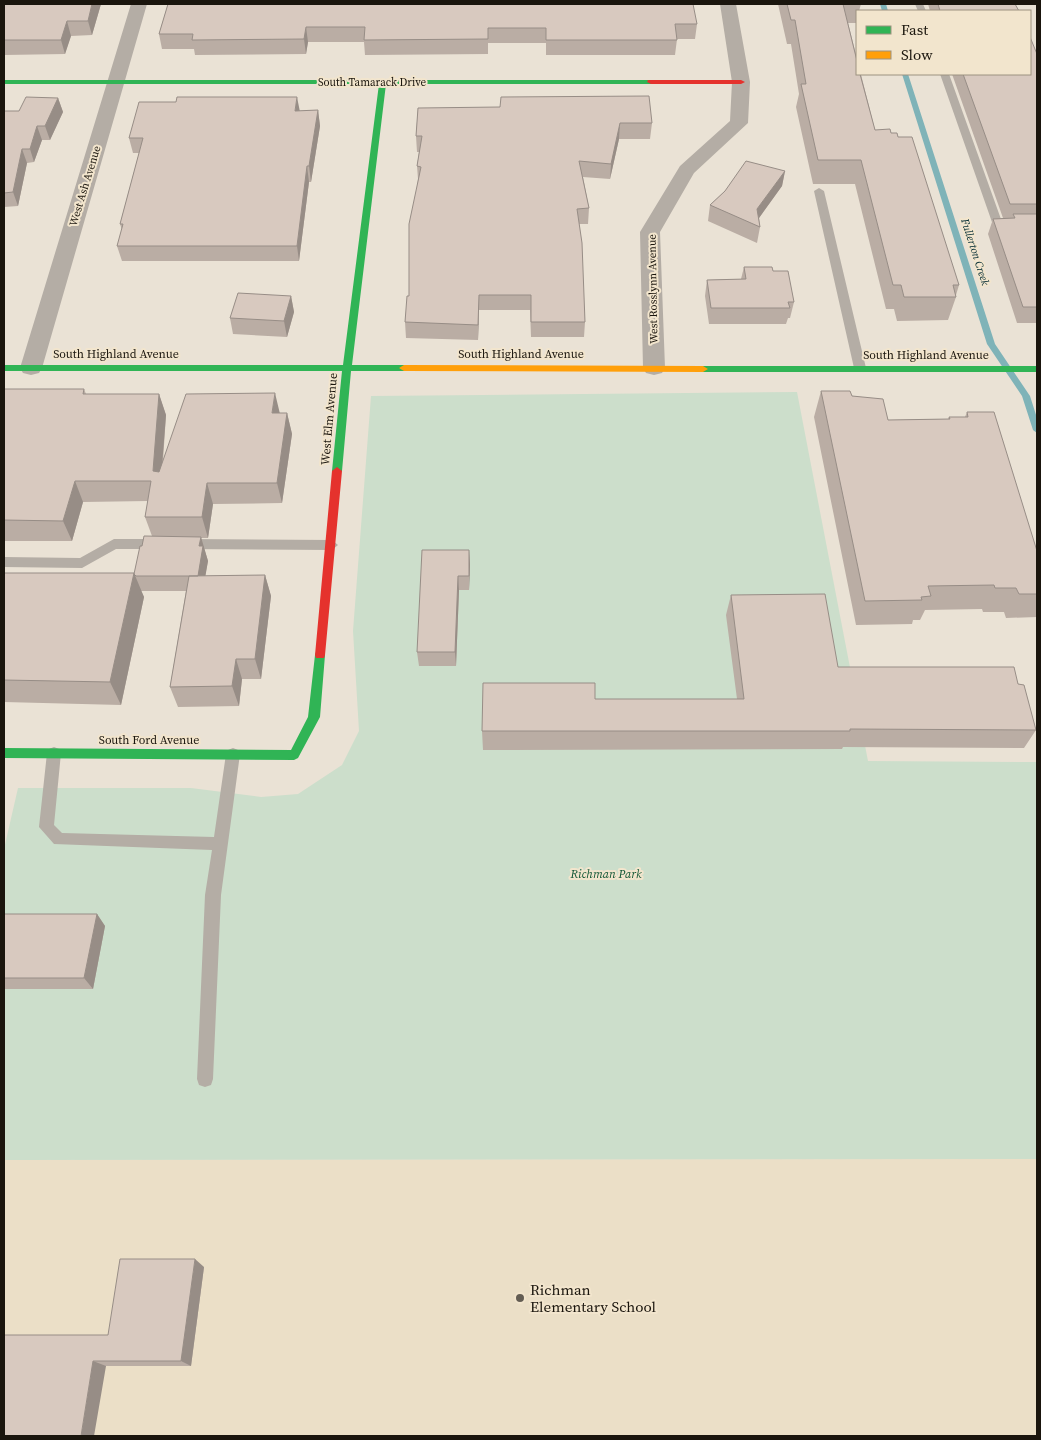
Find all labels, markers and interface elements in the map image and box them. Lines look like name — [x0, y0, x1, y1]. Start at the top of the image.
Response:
legend — [856, 10, 1031, 75]
text: Fast — [901, 19, 928, 40]
text: Slow — [901, 44, 933, 65]
street label: South Tamarack Drive — [318, 75, 426, 90]
street label: West Ash Avenue — [66, 143, 105, 228]
water label: Fullerton Creek — [957, 216, 993, 288]
street label: West Rosslynn Avenue — [645, 234, 661, 344]
street label: South Highland Avenue — [53, 346, 179, 362]
street label: South Highland Avenue — [458, 346, 584, 362]
street label: South Highland Avenue — [863, 347, 989, 363]
street label: West Elm Avenue — [317, 372, 341, 466]
street label: South Ford Avenue — [99, 732, 199, 748]
park label: Richman Park — [569, 866, 642, 882]
place label: Richman Elementary School — [530, 1279, 657, 1317]
marker: Richman Elementary School — [514, 1292, 526, 1304]

